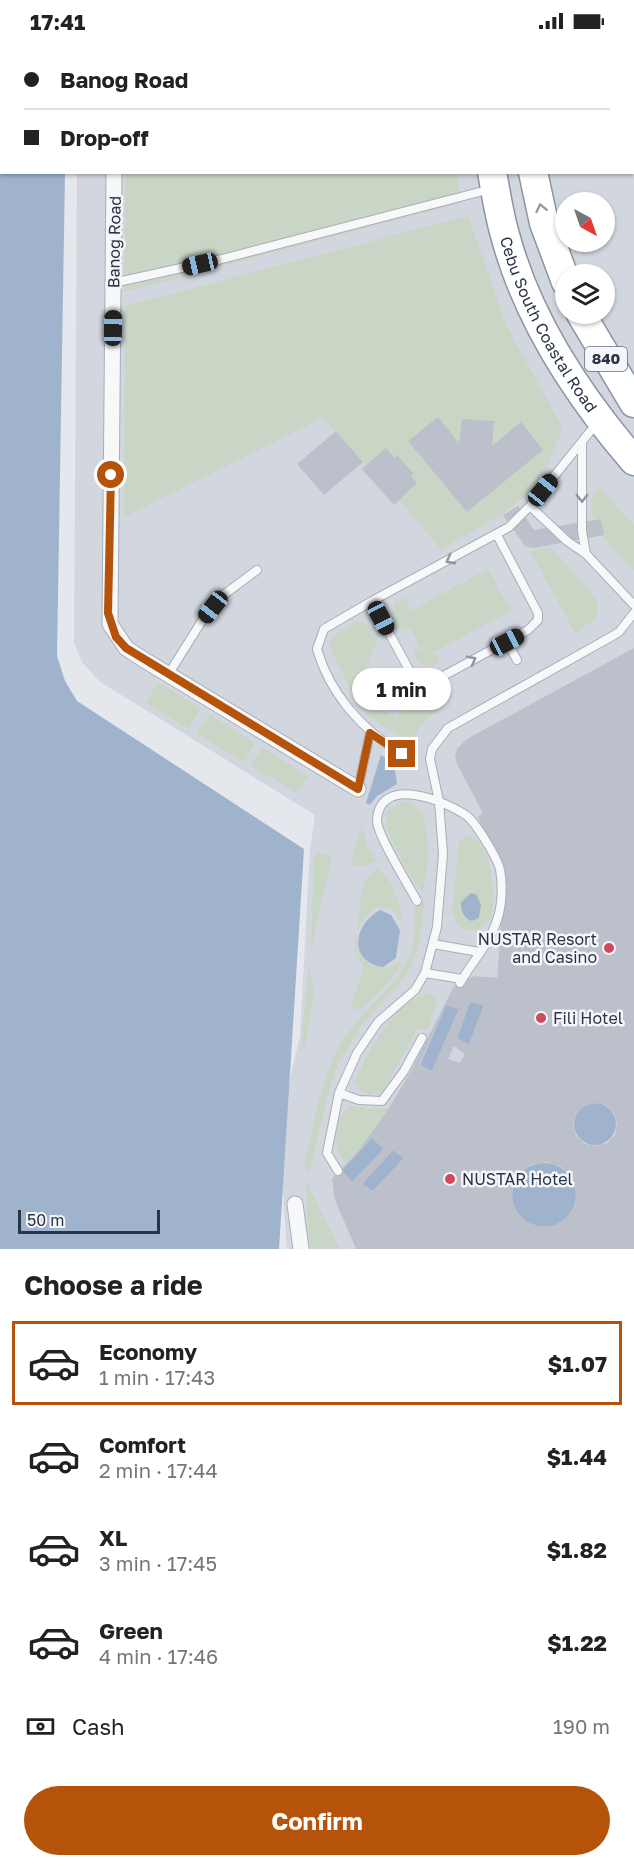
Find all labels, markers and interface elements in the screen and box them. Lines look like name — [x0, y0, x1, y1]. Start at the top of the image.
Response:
text: 17:41 — [30, 8, 85, 35]
text: Banog Road — [60, 66, 188, 93]
text: Drop-off — [60, 124, 149, 151]
north arrow — [555, 192, 615, 252]
map controls — [555, 192, 615, 324]
street label: Banog Road — [103, 196, 125, 288]
one-way arrow — [535, 203, 548, 213]
street label: Cebu South Coastal Road — [496, 234, 602, 416]
car — [180, 251, 220, 277]
button: layers — [555, 264, 615, 324]
car — [104, 310, 122, 346]
road number: 840 — [585, 347, 627, 371]
route start — [97, 461, 124, 488]
car — [525, 470, 561, 510]
one-way arrow — [576, 493, 588, 502]
one-way arrow — [445, 553, 456, 564]
car — [195, 587, 231, 627]
car — [365, 598, 397, 638]
car — [487, 626, 527, 658]
one-way arrow — [466, 656, 476, 667]
callout: 1 min — [352, 667, 452, 709]
text: 1 min — [376, 677, 427, 701]
route end — [388, 740, 415, 767]
place label: NUSTAR Resort and Casino — [478, 929, 597, 967]
marker: NUSTAR Resort and Casino — [602, 941, 616, 955]
place label: Fili Hotel — [553, 1008, 623, 1028]
marker: Fili Hotel — [534, 1011, 548, 1025]
place label: NUSTAR Hotel — [462, 1169, 573, 1189]
marker: NUSTAR Hotel — [443, 1172, 457, 1186]
scale bar — [18, 1207, 160, 1234]
text: 50 m — [27, 1210, 64, 1230]
text: Choose a ride — [24, 1269, 203, 1301]
icon: car — [27, 1336, 81, 1390]
text: Economy — [99, 1338, 197, 1365]
text: $1.07 — [548, 1350, 607, 1377]
text: 1 min · 17:43 — [99, 1365, 215, 1389]
icon: car — [27, 1429, 81, 1483]
text: Comfort — [99, 1431, 186, 1458]
text: $1.44 — [546, 1443, 607, 1470]
text: 2 min · 17:44 — [99, 1458, 218, 1482]
icon: car — [27, 1522, 81, 1576]
text: XL — [99, 1524, 127, 1551]
text: $1.82 — [546, 1536, 607, 1563]
text: 3 min · 17:45 — [99, 1551, 217, 1575]
icon: car — [27, 1615, 81, 1669]
text: Green — [99, 1617, 163, 1644]
text: $1.22 — [547, 1629, 607, 1656]
text: 4 min · 17:46 — [99, 1644, 218, 1668]
icon: cash — [24, 1710, 57, 1743]
text: Cash — [72, 1713, 125, 1740]
text: 190 m — [553, 1714, 610, 1738]
button: Confirm — [24, 1786, 610, 1855]

